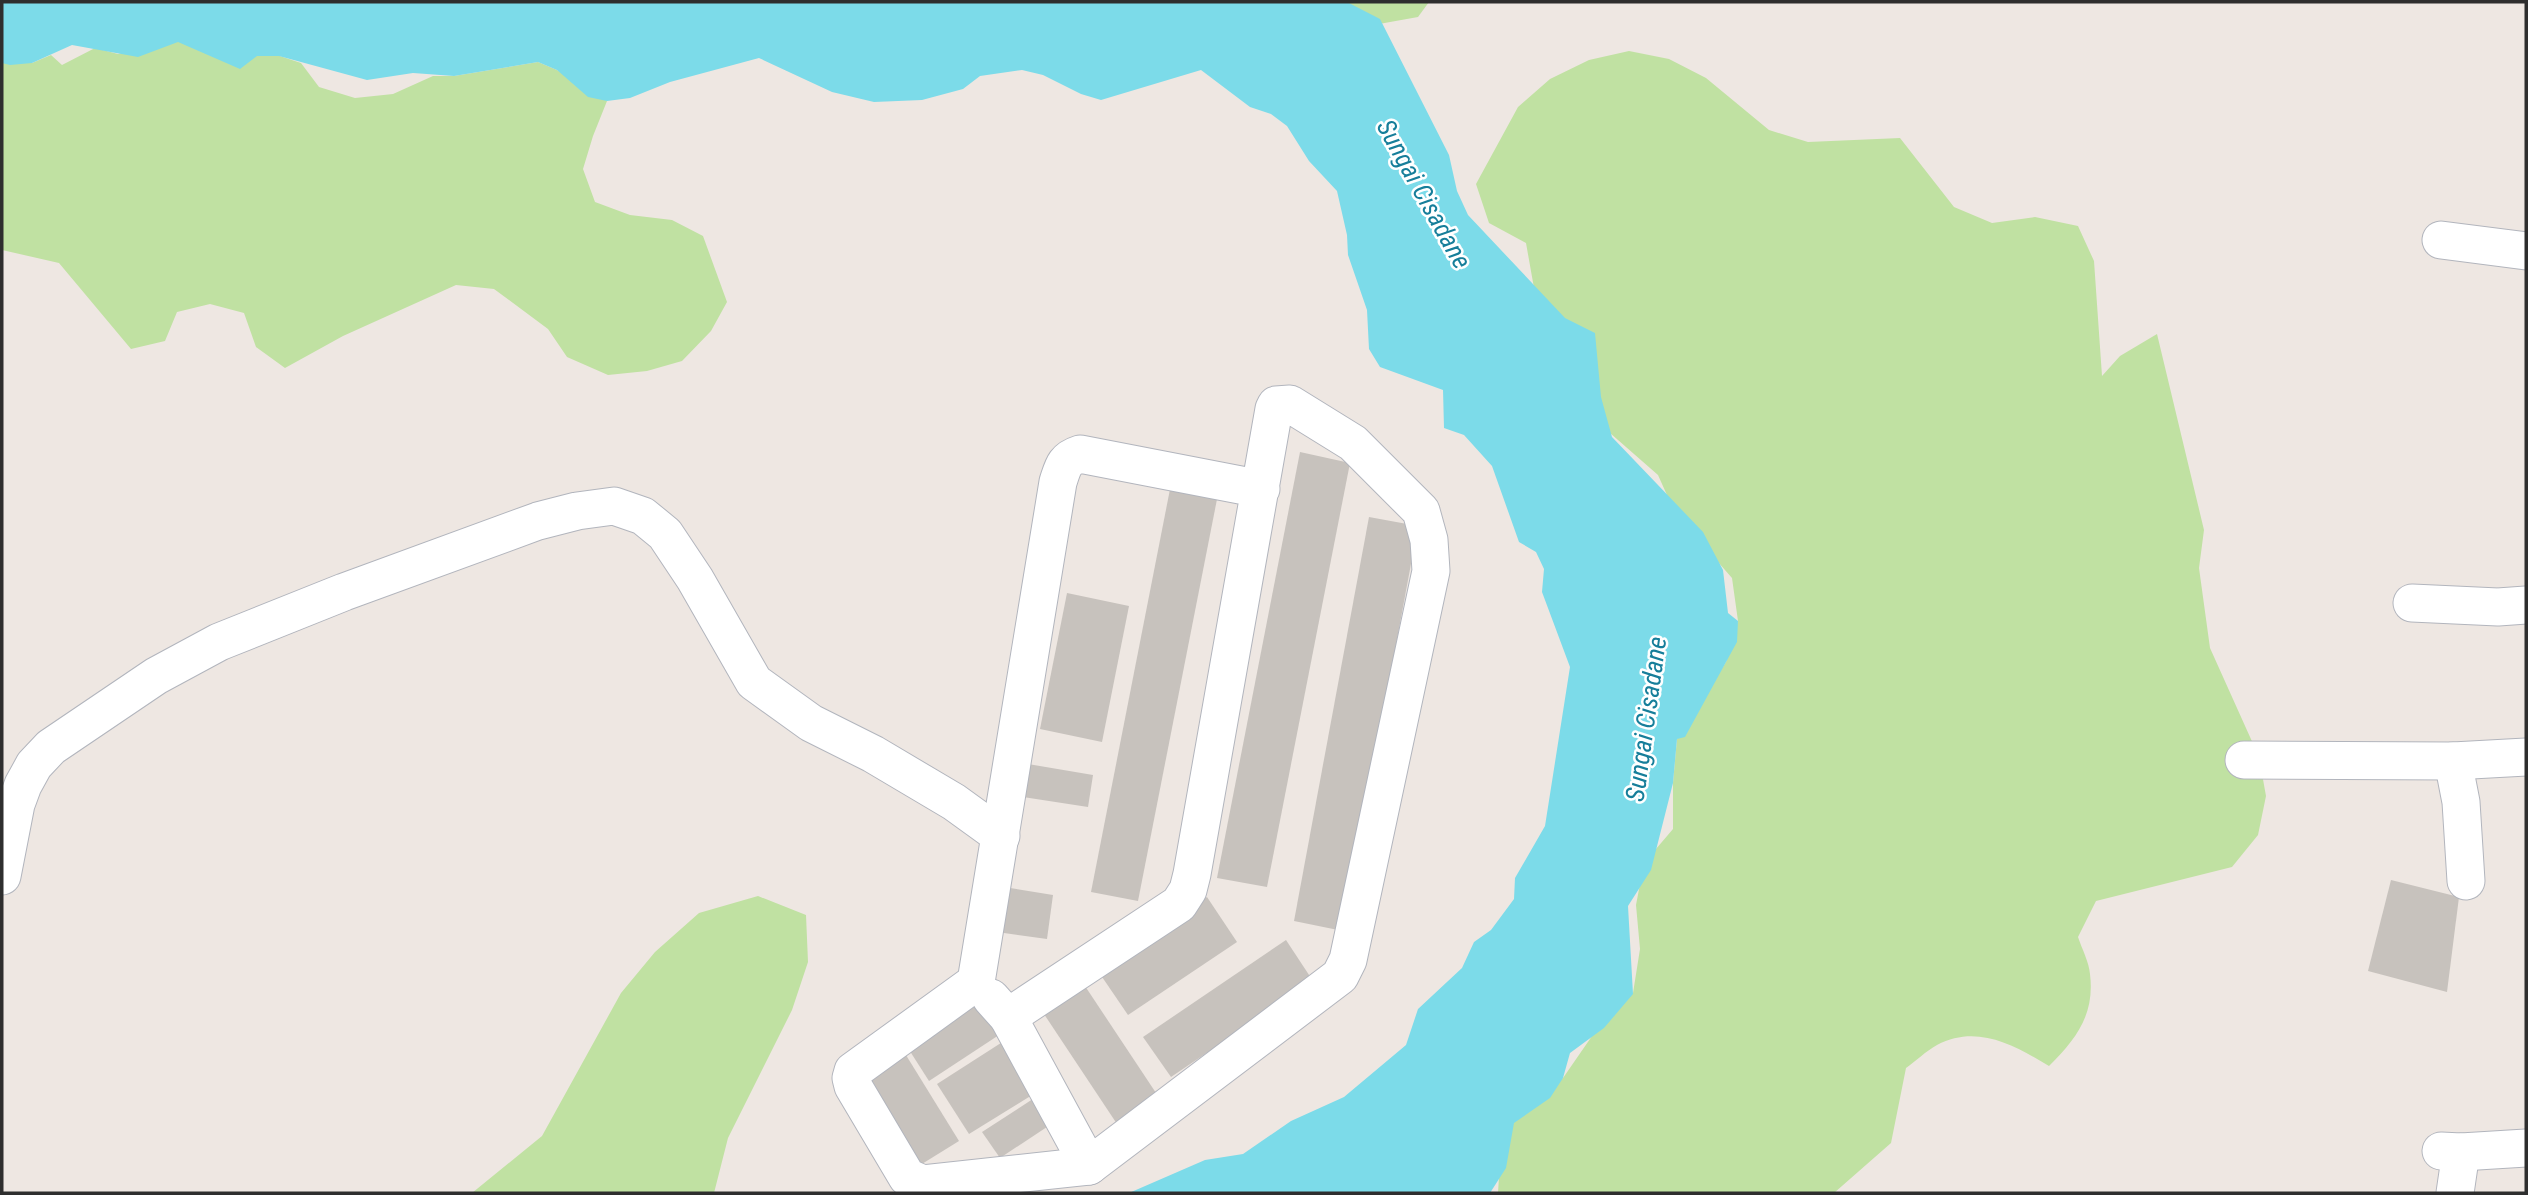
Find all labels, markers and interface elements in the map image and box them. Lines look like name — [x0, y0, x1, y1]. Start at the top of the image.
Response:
water label: Sungai Cisadane — [1371, 114, 1477, 274]
water label: Sungai Cisadane — [1620, 635, 1672, 803]

